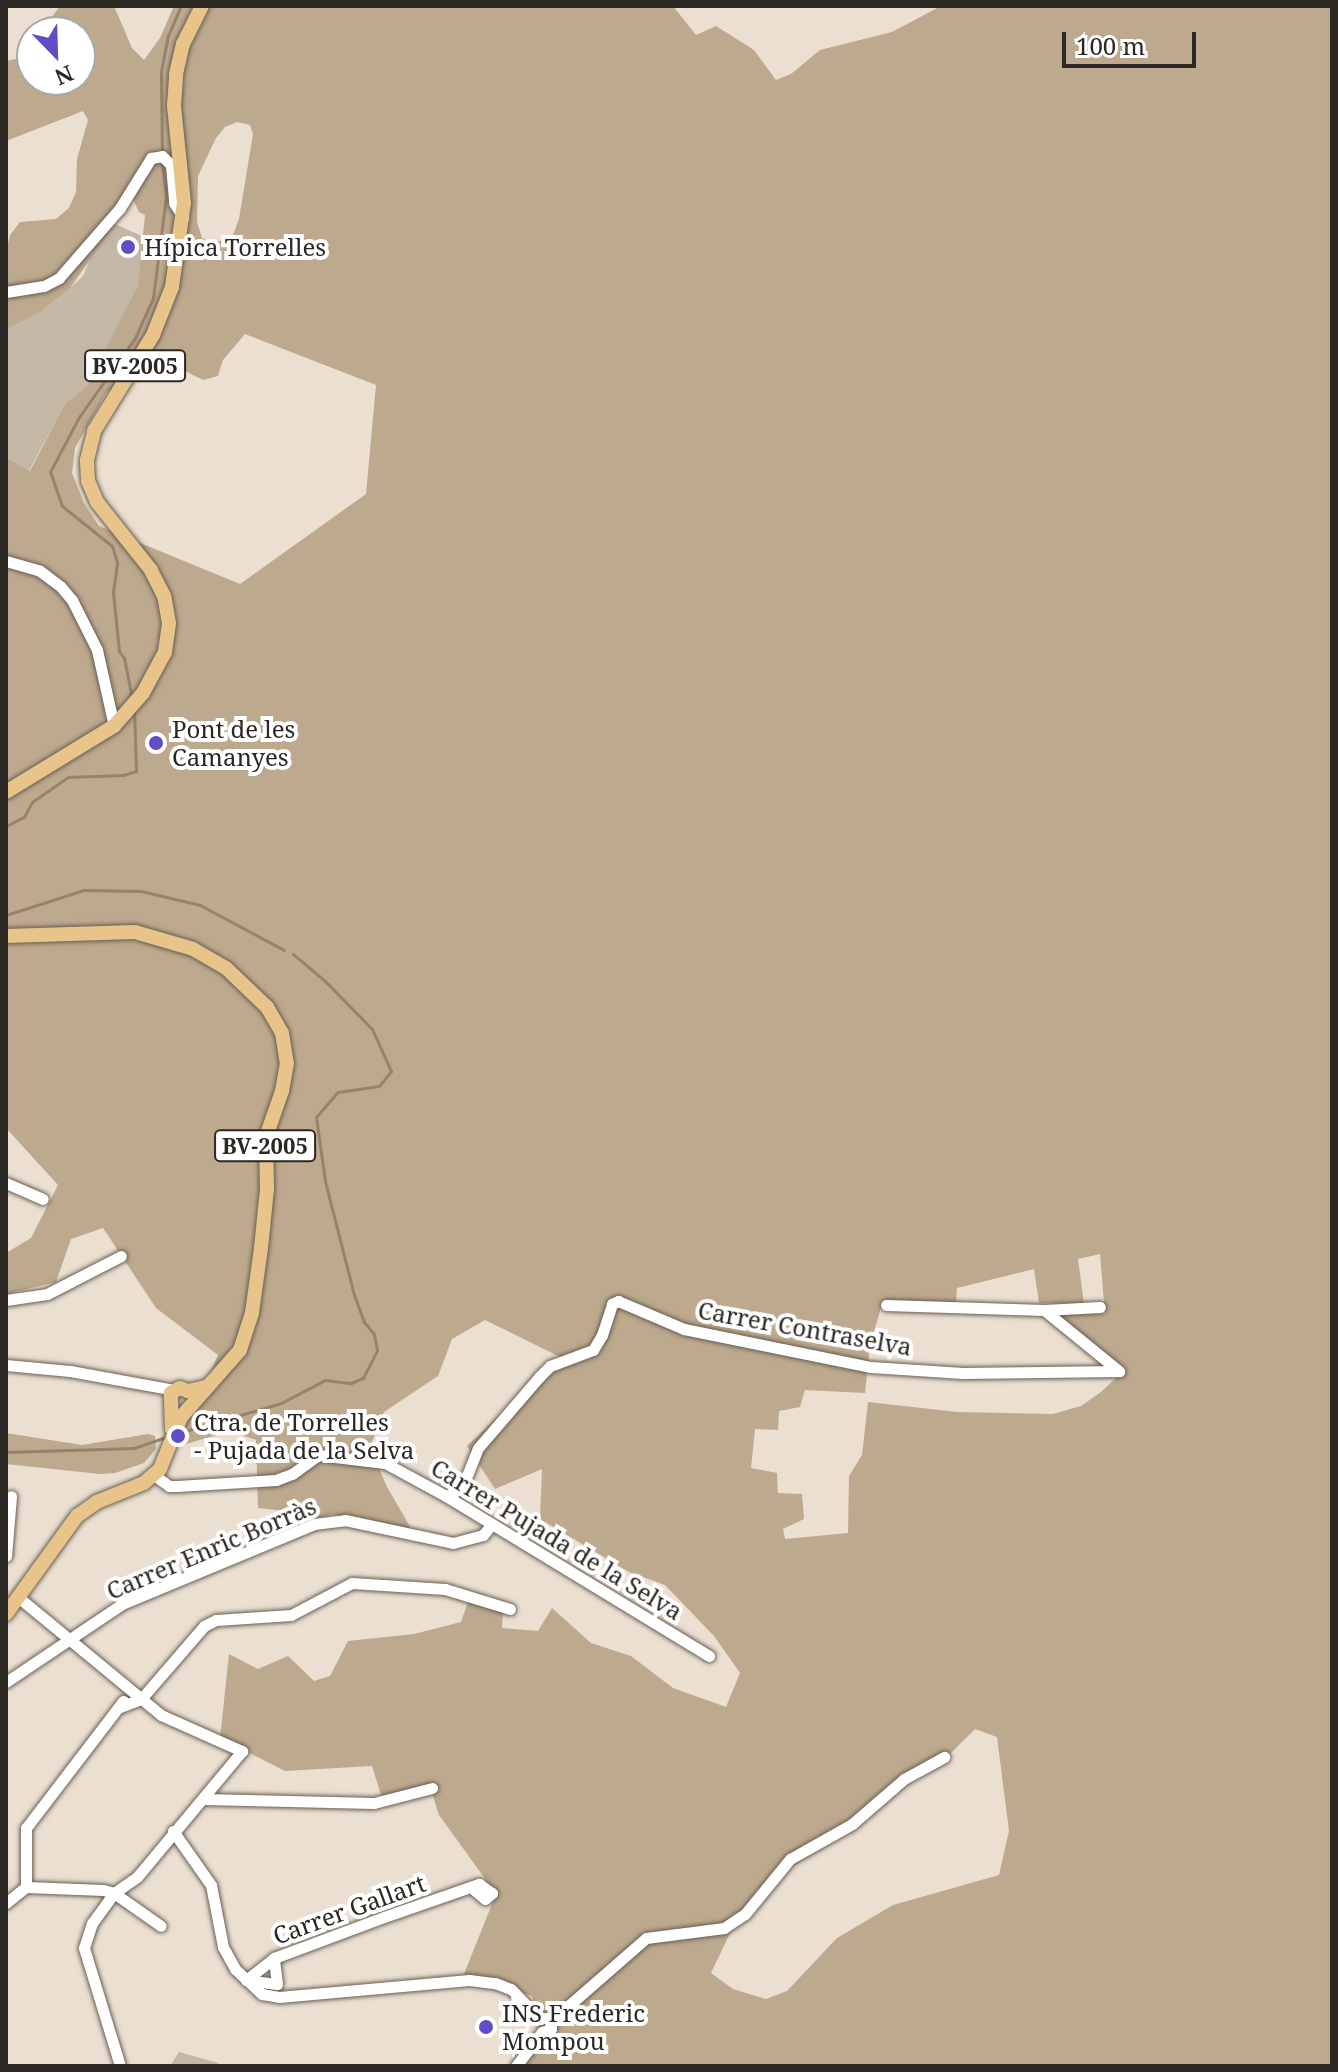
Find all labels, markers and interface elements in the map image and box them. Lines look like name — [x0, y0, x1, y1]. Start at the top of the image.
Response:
north arrow — [16, 16, 96, 96]
scale bar — [1066, 16, 1200, 66]
text: 100 m — [1076, 29, 1145, 62]
text: N — [51, 59, 78, 93]
place label: Hípica Torrelles — [144, 233, 326, 261]
marker: Hípica Torrelles — [119, 238, 137, 256]
road number: BV-2005 — [83, 348, 187, 384]
place label: Pont de les Camanyes — [172, 715, 295, 771]
marker: Pont de les Camanyes — [147, 734, 165, 752]
road number: BV-2005 — [213, 1128, 317, 1164]
street label: Carrer Contraselva — [696, 1295, 914, 1361]
place label: Ctra. de Torrelles - Pujada de la Selva — [194, 1408, 414, 1464]
marker: Ctra. de Torrelles - Pujada de la Selva — [169, 1427, 187, 1445]
street label: Carrer Pujada de la Selva — [426, 1453, 688, 1625]
street label: Carrer Enric Borràs — [102, 1491, 320, 1605]
street label: Carrer Gallart — [269, 1868, 429, 1950]
place label: INS Frederic Mompou — [502, 1999, 645, 2055]
marker: INS Frederic Mompou — [477, 2018, 495, 2036]

